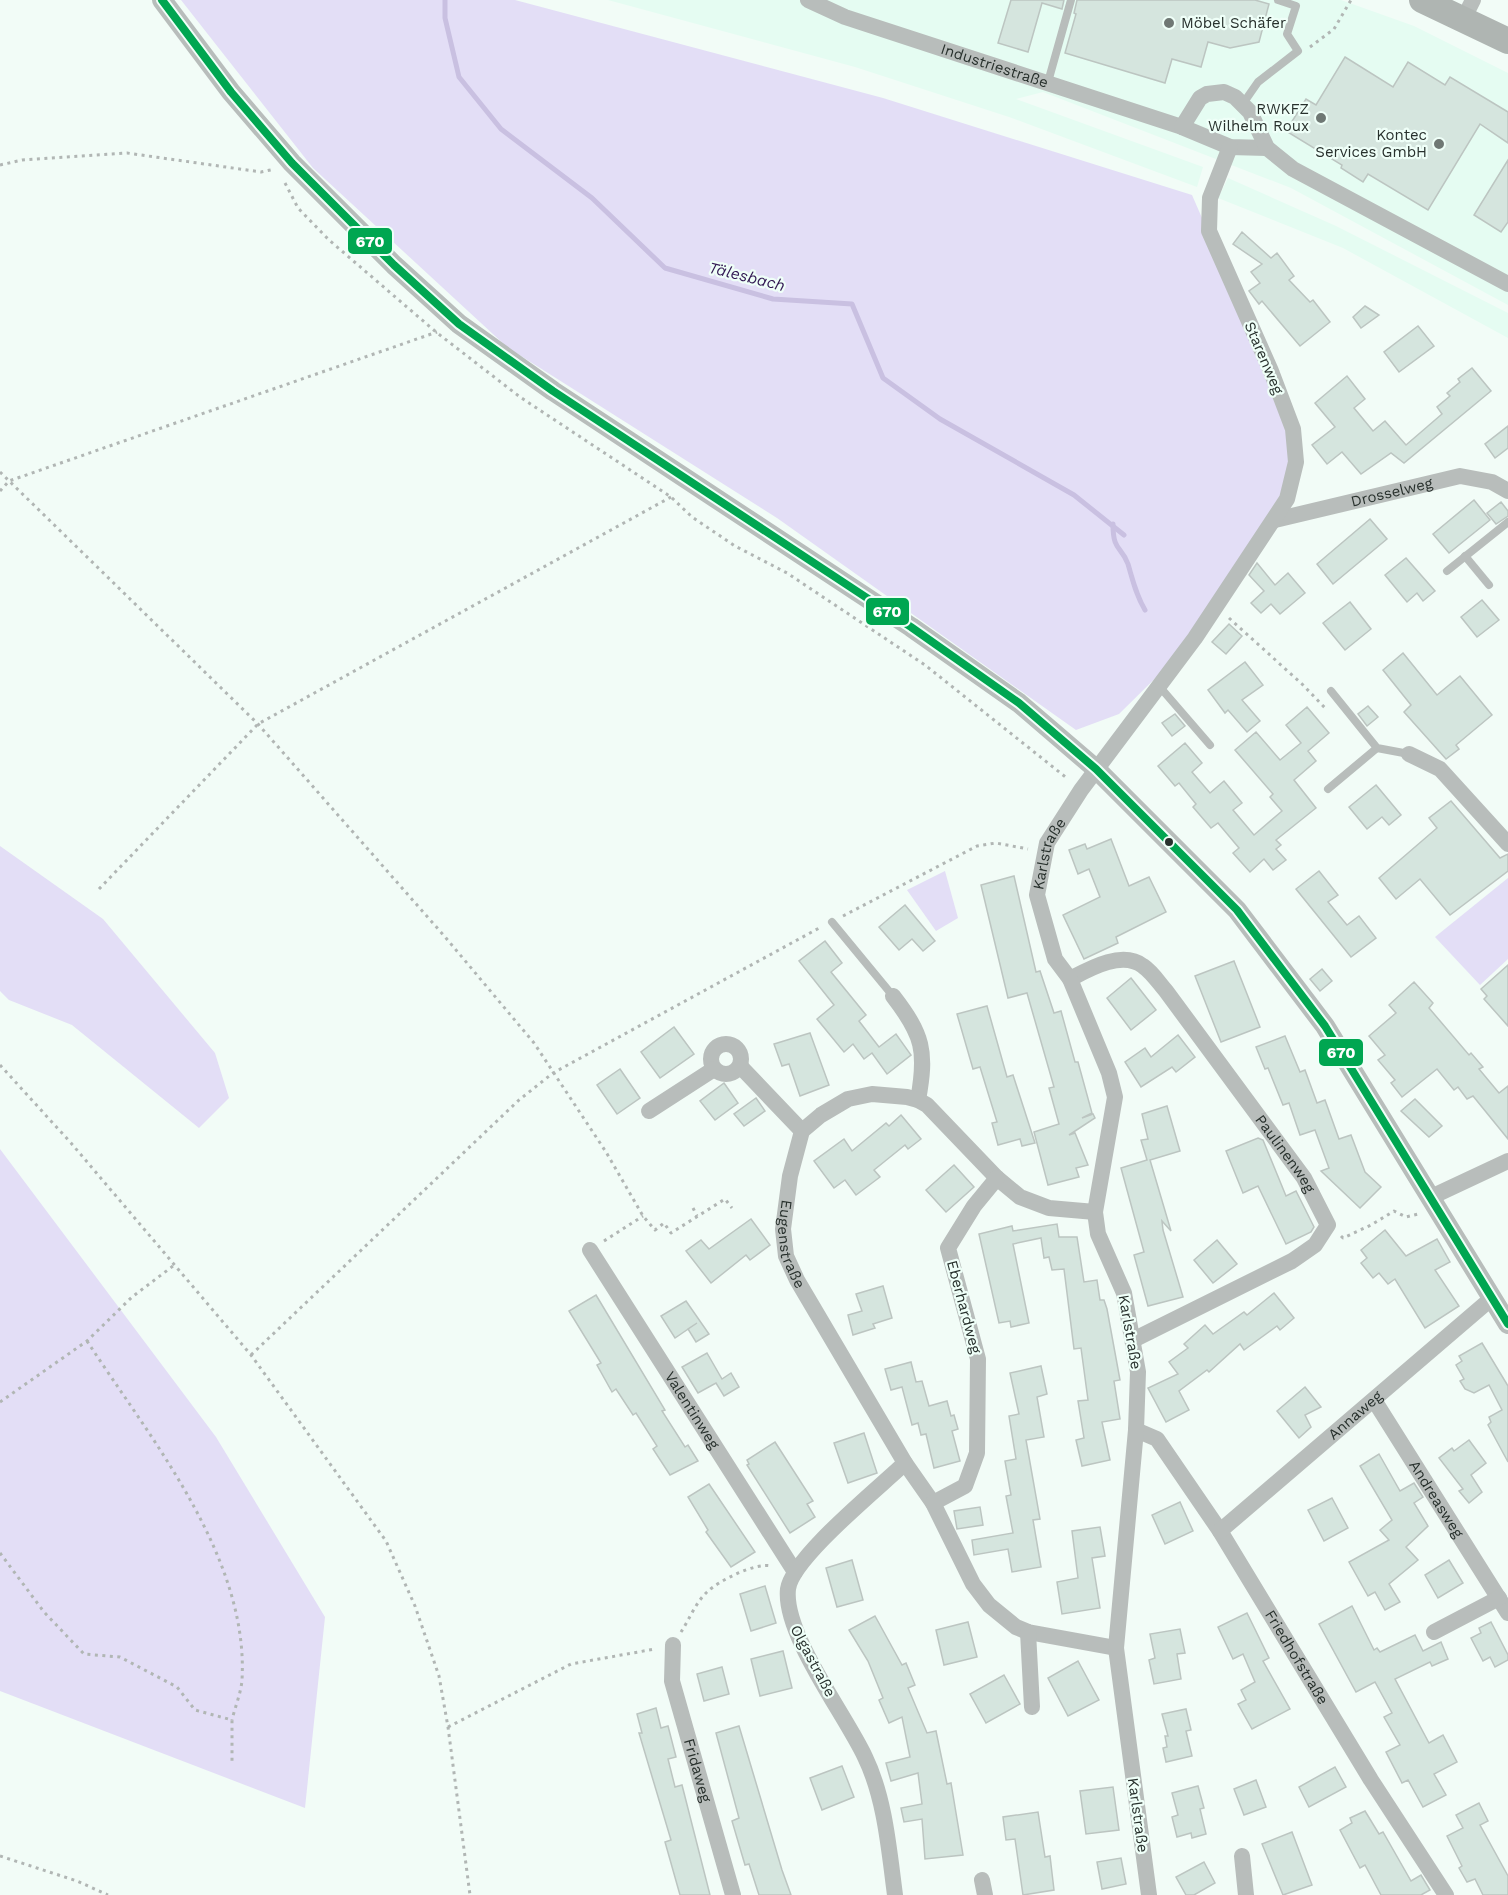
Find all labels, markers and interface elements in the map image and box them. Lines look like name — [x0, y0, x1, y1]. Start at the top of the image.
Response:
place label: Möbel Schäfer — [1181, 14, 1286, 32]
marker: Möbel Schäfer — [1162, 16, 1176, 30]
street label: Industriestraße — [939, 40, 1050, 92]
place label: RWKFZ Wilhelm Roux — [1208, 100, 1309, 135]
marker: RWKFZ Wilhelm Roux — [1314, 111, 1328, 125]
place label: Kontec Services GmbH — [1315, 126, 1427, 161]
marker: Kontec Services GmbH — [1432, 137, 1446, 151]
line badge: 670 — [347, 227, 393, 255]
text: 670 — [355, 232, 385, 251]
water label: Tälesbach — [707, 258, 787, 295]
street label: Starenweg — [1241, 319, 1287, 397]
street label: Drosselweg — [1349, 474, 1434, 511]
line badge: 670 — [865, 597, 910, 626]
text: 670 — [872, 602, 902, 621]
street label: Karlstraße — [1029, 815, 1070, 891]
unlabelled marker — [1163, 836, 1175, 848]
line badge: 670 — [1318, 1038, 1364, 1067]
text: 670 — [1326, 1043, 1356, 1062]
street label: Paulinenweg — [1251, 1111, 1319, 1196]
street label: Eugenstraße — [774, 1199, 809, 1292]
street label: Eberhardweg — [943, 1258, 985, 1356]
street label: Karlstraße — [1115, 1293, 1145, 1371]
street label: Valentinweg — [661, 1368, 723, 1452]
street label: Annaweg — [1324, 1387, 1386, 1443]
street label: Andreasweg — [1405, 1457, 1467, 1541]
street label: Friedhofstraße — [1261, 1607, 1332, 1708]
street label: Olgastraße — [787, 1622, 839, 1700]
street label: Fridaweg — [680, 1737, 715, 1804]
street label: Karlstraße — [1124, 1776, 1152, 1854]

